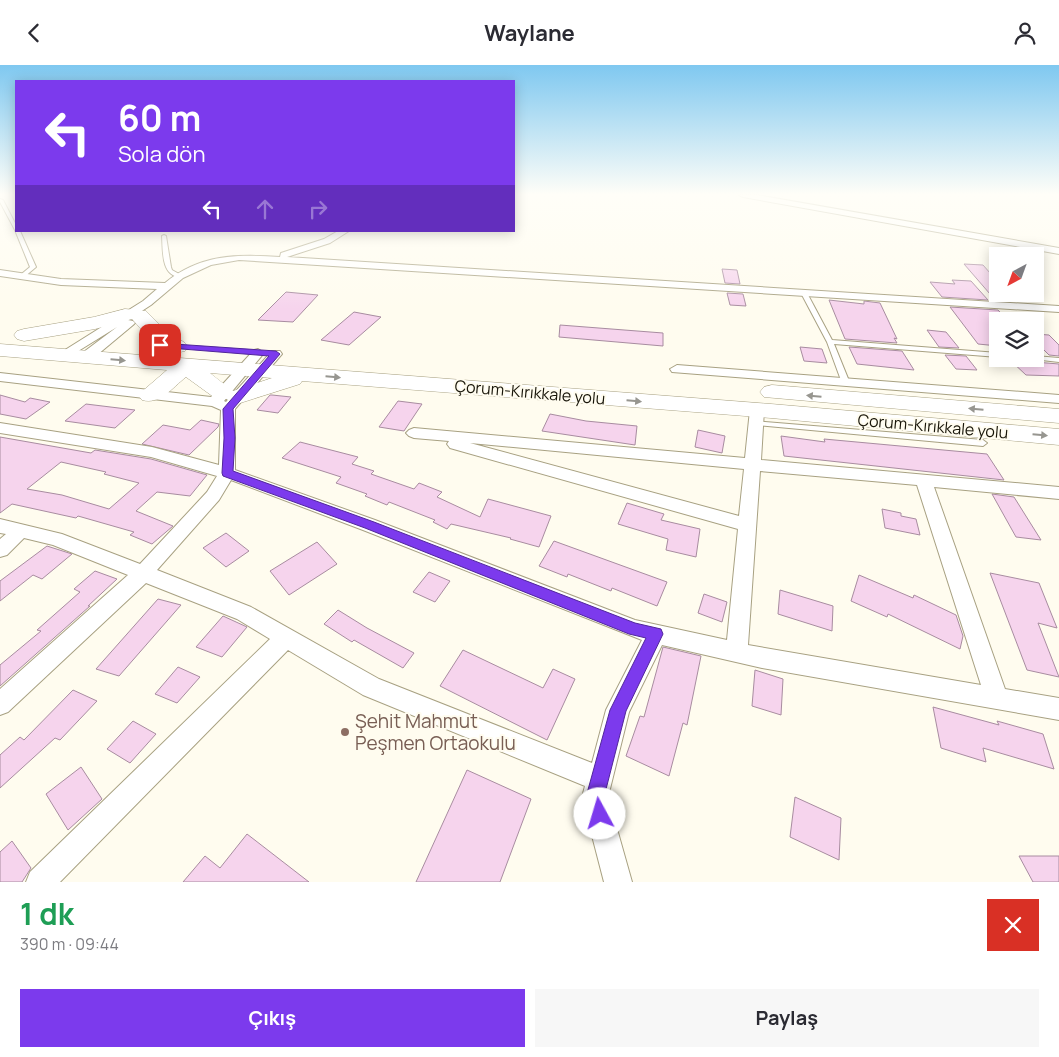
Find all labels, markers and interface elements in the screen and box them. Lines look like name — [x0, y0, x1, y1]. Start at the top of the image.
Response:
text: Waylane — [484, 18, 575, 48]
icon: back — [20, 19, 48, 47]
icon: person — [1011, 19, 1039, 47]
text: 60 m — [118, 94, 201, 142]
icon: left — [35, 100, 100, 165]
text: Sola dön — [118, 139, 205, 169]
icon: left — [198, 195, 226, 223]
icon: ahead — [251, 195, 279, 223]
icon: right — [304, 195, 332, 223]
north arrow — [989, 247, 1044, 303]
map controls — [989, 247, 1044, 367]
button: layers — [989, 312, 1044, 367]
pin — [139, 324, 181, 366]
icon: arrive — [146, 331, 174, 359]
one-way arrow — [111, 356, 127, 364]
one-way arrow — [325, 373, 341, 381]
street label: Çorum-Kırıkkale yolu — [454, 374, 606, 410]
one-way arrow — [805, 391, 821, 399]
one-way arrow — [626, 397, 642, 405]
one-way arrow — [967, 405, 983, 413]
street label: Çorum-Kırıkkale yolu — [857, 408, 1009, 444]
one-way arrow — [1033, 431, 1049, 439]
place label: Şehit Mahmut Peşmen Ortaokulu — [355, 708, 516, 756]
marker: Şehit Mahmut Peşmen Ortaokulu — [339, 726, 351, 738]
position arrow — [573, 787, 625, 839]
text: 1 dk — [20, 893, 74, 934]
button: close — [987, 899, 1039, 951]
text: 390 m · 09:44 — [20, 933, 119, 955]
button: Çıkış — [20, 989, 525, 1047]
button: Paylaş — [535, 989, 1039, 1047]

